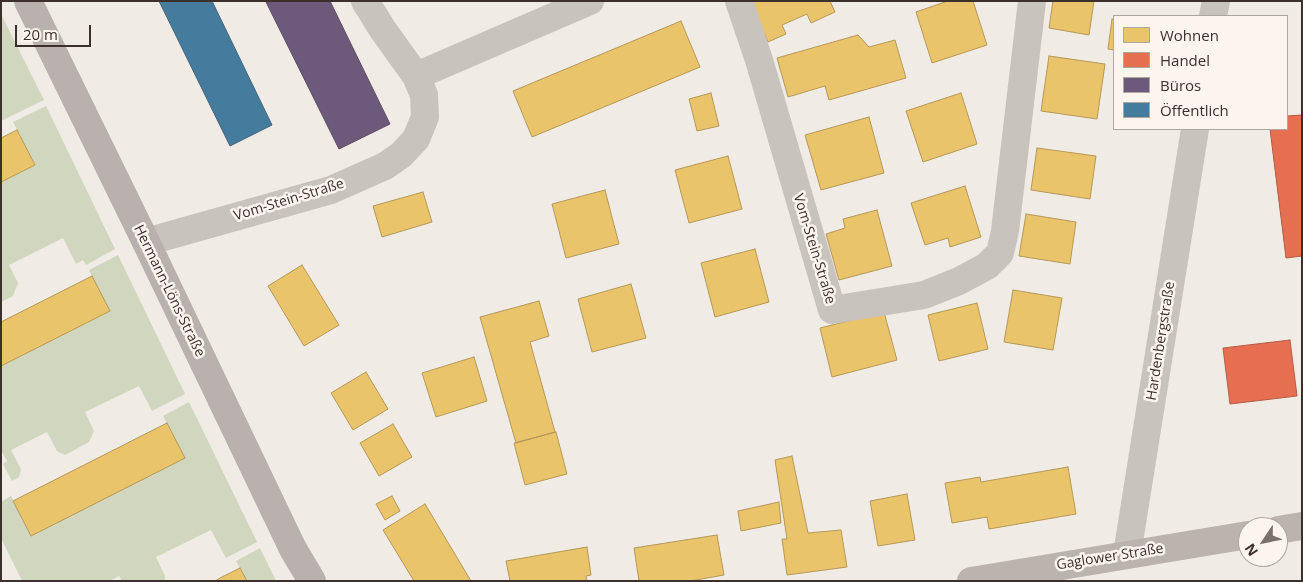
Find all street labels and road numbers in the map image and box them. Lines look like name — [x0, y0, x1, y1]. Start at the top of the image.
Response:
street label: Vom-Stein-Straße — [232, 175, 346, 225]
street label: Vom-Stein-Straße — [789, 192, 839, 306]
street label: Hermann-Löns-Straße — [130, 222, 208, 360]
street label: Hardenbergstraße — [1143, 280, 1179, 402]
street label: Gaglower Straße — [1055, 540, 1165, 574]

